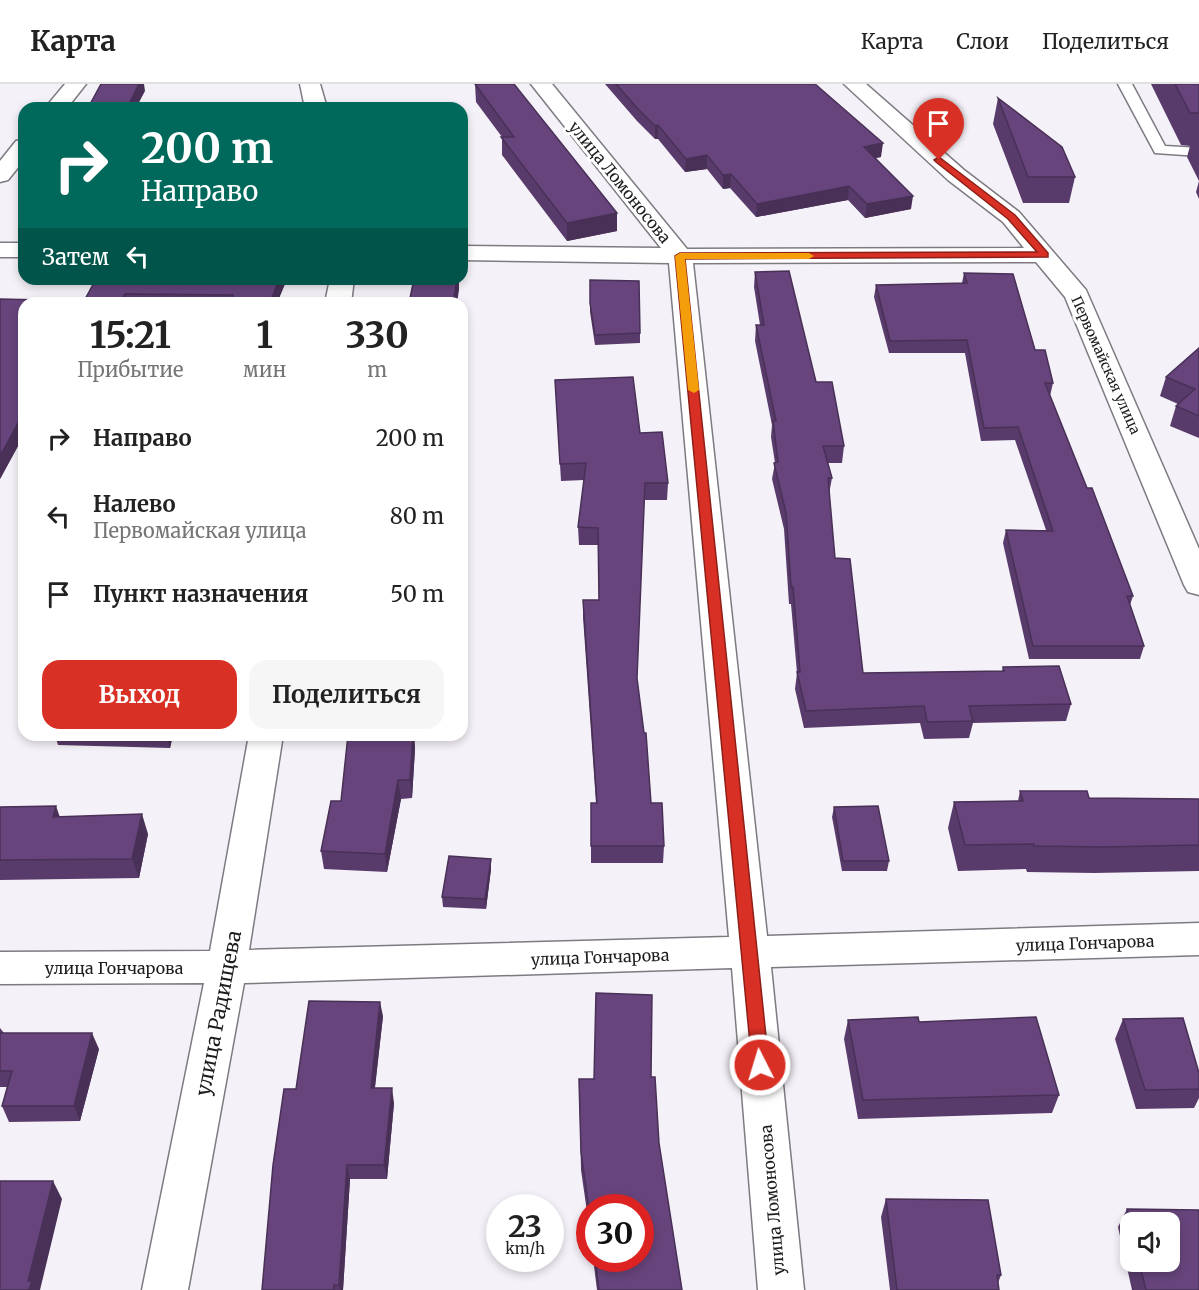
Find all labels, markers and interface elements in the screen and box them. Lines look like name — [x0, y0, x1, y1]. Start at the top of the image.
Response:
text: Карта — [30, 23, 116, 59]
text: Карта — [861, 28, 923, 55]
text: Слои — [956, 28, 1009, 55]
text: Поделиться — [1042, 28, 1169, 55]
pin — [913, 98, 964, 160]
icon: arrive — [922, 107, 955, 140]
street label: улица Ломоносова — [565, 117, 676, 247]
text: 200 m — [141, 122, 273, 174]
icon: right — [42, 126, 120, 204]
text: Направо — [141, 174, 258, 208]
icon: left — [121, 240, 154, 273]
text: Затем — [42, 243, 109, 271]
street label: Первомайская улица — [1067, 293, 1145, 437]
text: 15:21 — [90, 313, 171, 358]
text: 1 — [256, 313, 273, 358]
text: 330 — [346, 313, 409, 358]
text: Прибытие — [77, 357, 183, 382]
text: мин — [243, 357, 286, 382]
text: m — [367, 357, 387, 382]
icon: right — [42, 422, 75, 455]
text: Направо — [93, 424, 192, 452]
text: 200 m — [376, 424, 444, 452]
text: Налево — [93, 490, 176, 518]
icon: left — [42, 500, 75, 533]
text: 80 m — [390, 502, 444, 530]
text: Первомайская улица — [93, 518, 307, 543]
icon: arrive — [42, 578, 75, 611]
text: Пункт назначения — [93, 580, 308, 608]
text: 50 m — [390, 580, 444, 608]
button: Выход — [42, 660, 237, 729]
button: Поделиться — [249, 660, 444, 729]
street label: улица Радищева — [190, 928, 246, 1098]
street label: улица Гончарова — [1015, 931, 1155, 955]
street label: улица Гончарова — [530, 945, 670, 969]
street label: улица Гончарова — [45, 958, 184, 978]
position arrow — [728, 1033, 792, 1097]
street label: улица Ломоносова — [755, 1123, 789, 1276]
speed limit sign: 30 — [576, 1194, 654, 1272]
text: 23 — [508, 1207, 542, 1245]
map controls — [1120, 1212, 1180, 1272]
button: sound — [1120, 1212, 1180, 1272]
text: km/h — [505, 1239, 545, 1258]

